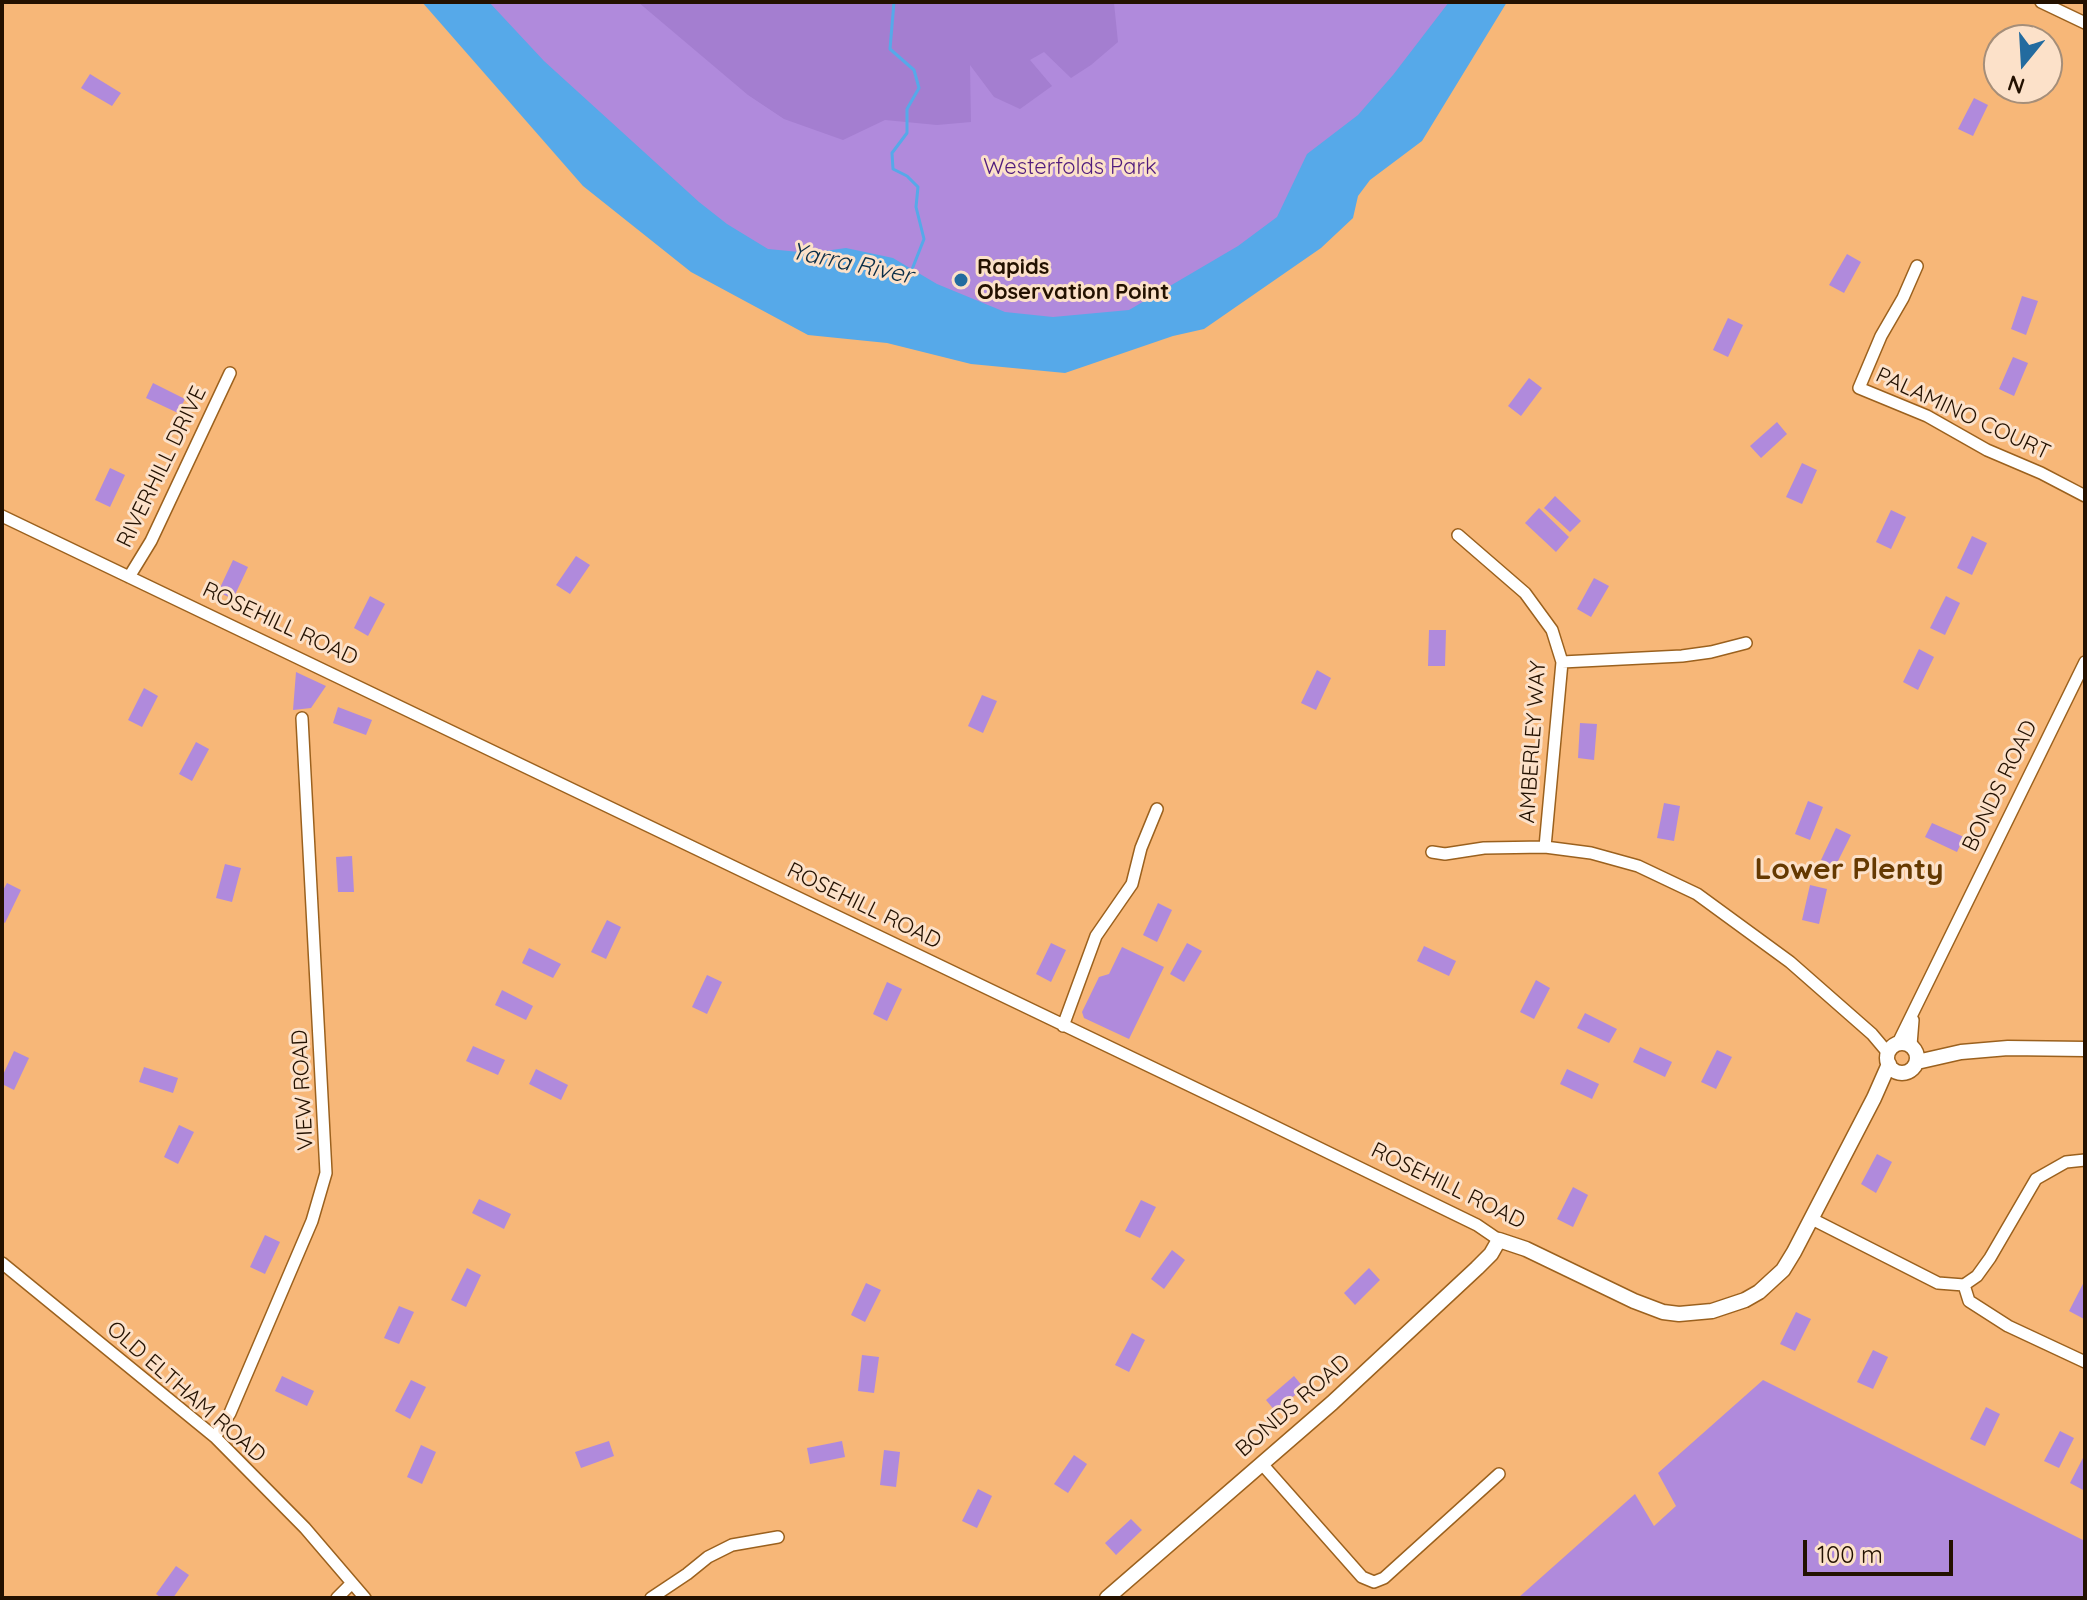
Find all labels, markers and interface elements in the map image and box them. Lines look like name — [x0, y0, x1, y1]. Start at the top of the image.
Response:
north arrow — [1983, 24, 2063, 104]
text: N — [2004, 69, 2028, 101]
park label: Westerfolds Park — [983, 154, 1157, 180]
water label: Yarra River — [789, 237, 915, 291]
place label: Rapids Observation Point — [977, 254, 1169, 306]
marker: Rapids Observation Point — [952, 271, 970, 289]
street label: PALAMINO COURT — [1872, 362, 2054, 466]
street label: RIVERHILL DRIVE — [112, 382, 212, 552]
street label: ROSEHILL ROAD — [198, 576, 362, 672]
street label: AMBERLEY WAY — [1514, 660, 1552, 824]
street label: BONDS ROAD — [1957, 716, 2043, 856]
district label: Lower Plenty — [1754, 852, 1944, 888]
street label: ROSEHILL ROAD — [783, 857, 945, 955]
street label: VIEW ROAD — [287, 1029, 319, 1151]
street label: ROSEHILL ROAD — [1367, 1137, 1529, 1235]
street label: OLD ELTHAM ROAD — [101, 1316, 271, 1468]
street label: BONDS ROAD — [1230, 1349, 1356, 1463]
scale bar — [1807, 1524, 1957, 1574]
text: 100 m — [1817, 1539, 1883, 1569]

